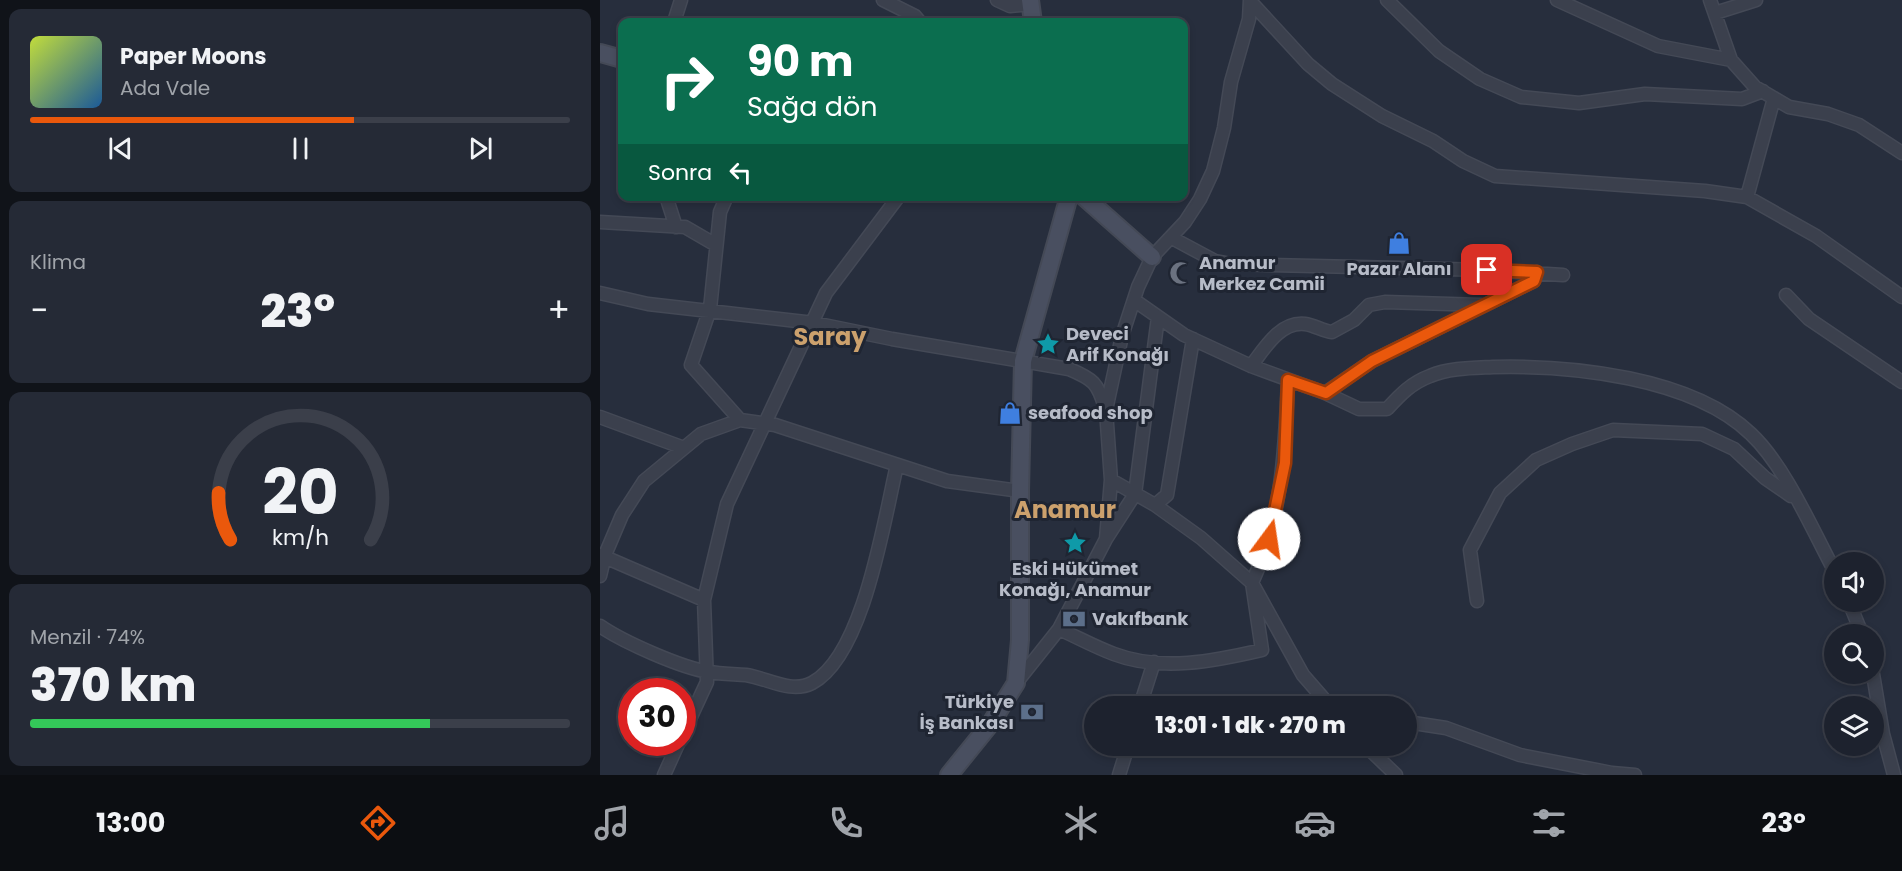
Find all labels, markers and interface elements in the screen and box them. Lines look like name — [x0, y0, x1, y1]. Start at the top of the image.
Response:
text: 90 m — [747, 32, 854, 91]
text: Paper Moons — [120, 41, 267, 72]
icon: right — [648, 42, 726, 120]
text: Ada Vale — [120, 74, 210, 102]
text: Sağa dön — [747, 88, 878, 125]
icon: previous — [104, 132, 137, 165]
icon: pause — [284, 132, 317, 165]
icon: next — [464, 132, 497, 165]
icon: left — [724, 156, 757, 189]
text: Sonra — [648, 157, 712, 188]
shop icon: Pazar Alanı — [1386, 230, 1412, 256]
pin — [1461, 244, 1512, 295]
text: Klima — [30, 248, 86, 276]
place label: Anamur Merkez Camii — [1199, 250, 1325, 296]
icon: arrive — [1470, 253, 1503, 286]
place label: Pazar Alanı — [1347, 256, 1451, 281]
mosque icon: Anamur Merkez Camii — [1168, 260, 1194, 286]
text: 23° — [260, 280, 335, 343]
text: − — [30, 287, 48, 334]
text: + — [547, 287, 570, 334]
district label: Saray — [794, 320, 867, 353]
place label: Deveci Arif Konağı — [1066, 321, 1169, 367]
place icon: Deveci Arif Konağı — [1035, 331, 1061, 357]
shop icon: seafood shop — [997, 400, 1023, 426]
place label: seafood shop — [1028, 400, 1153, 425]
text: 20 — [262, 448, 338, 536]
district label: Anamur — [1014, 493, 1116, 526]
position arrow — [1237, 507, 1301, 571]
text: km/h — [271, 523, 329, 554]
place icon: Eski Hükümet Konağı, Anamur — [1062, 530, 1088, 556]
map controls — [1824, 552, 1884, 756]
button: sound — [1824, 552, 1884, 612]
place label: Eski Hükümet Konağı, Anamur — [999, 556, 1151, 602]
bank icon: Vakıfbank — [1061, 606, 1087, 632]
place label: Vakıfbank — [1092, 606, 1189, 631]
text: Menzil · 74% — [30, 623, 145, 651]
button: search — [1824, 624, 1884, 684]
text: 370 km — [30, 654, 196, 717]
speed limit sign: 30 — [618, 678, 696, 756]
place label: Türkiye İş Bankası — [919, 689, 1014, 735]
button: layers — [1824, 696, 1884, 756]
bank icon: Türkiye İş Bankası — [1019, 699, 1045, 725]
text: 13:01 · 1 dk · 270 m — [1155, 710, 1346, 741]
icon: directions — [357, 802, 399, 844]
icon: music — [591, 802, 633, 844]
icon: phone — [825, 802, 867, 844]
icon: climate — [1060, 802, 1102, 844]
icon: car — [1294, 802, 1336, 844]
icon: filters — [1528, 802, 1570, 844]
text: 13:00 — [96, 804, 165, 841]
text: 23° — [1762, 804, 1806, 841]

